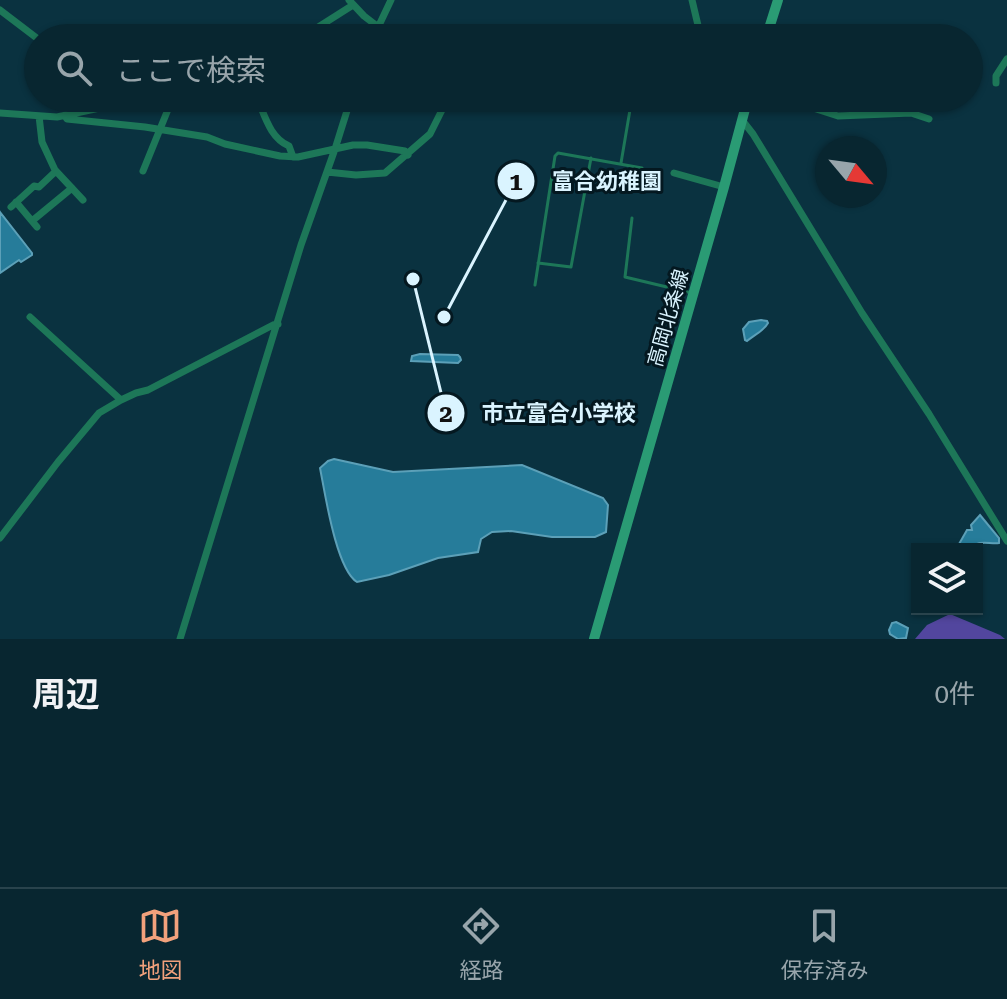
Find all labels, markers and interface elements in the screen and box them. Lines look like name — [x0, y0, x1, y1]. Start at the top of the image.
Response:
search box — [24, 24, 983, 112]
icon: search — [52, 46, 96, 90]
text: ここで検索 — [116, 53, 266, 88]
north arrow — [815, 136, 887, 208]
callout: 富合幼稚園 — [496, 158, 678, 204]
text: 1 — [509, 168, 523, 196]
text: 富合幼稚園 — [552, 169, 662, 194]
street label: 高岡北条線 — [643, 267, 693, 369]
callout: 市立富合小学校 — [426, 390, 652, 436]
text: 2 — [439, 400, 453, 428]
text: 市立富合小学校 — [482, 401, 636, 426]
map controls — [911, 543, 983, 615]
button: layers — [911, 543, 983, 615]
text: 周辺 — [32, 674, 100, 714]
text: 0件 — [934, 679, 975, 709]
tab: 地図 — [138, 904, 183, 984]
tab: 経路 — [459, 904, 504, 984]
tab: 保存済み — [780, 904, 869, 984]

